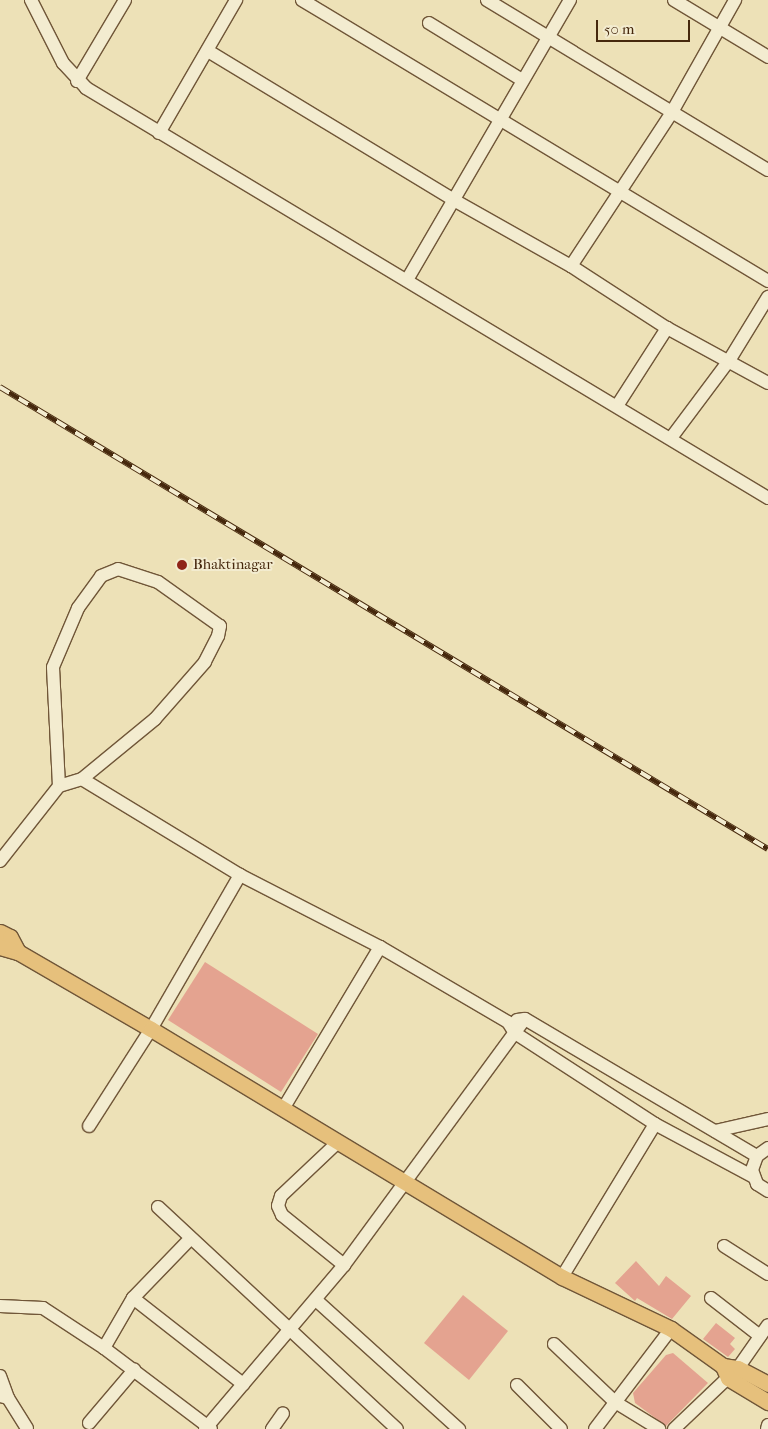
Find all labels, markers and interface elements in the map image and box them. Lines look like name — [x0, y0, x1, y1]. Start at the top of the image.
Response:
scale bar — [598, 10, 692, 42]
text: 50 m — [604, 20, 634, 38]
place label: Bhaktinagar — [193, 556, 273, 574]
marker: Bhaktinagar — [175, 558, 189, 572]

